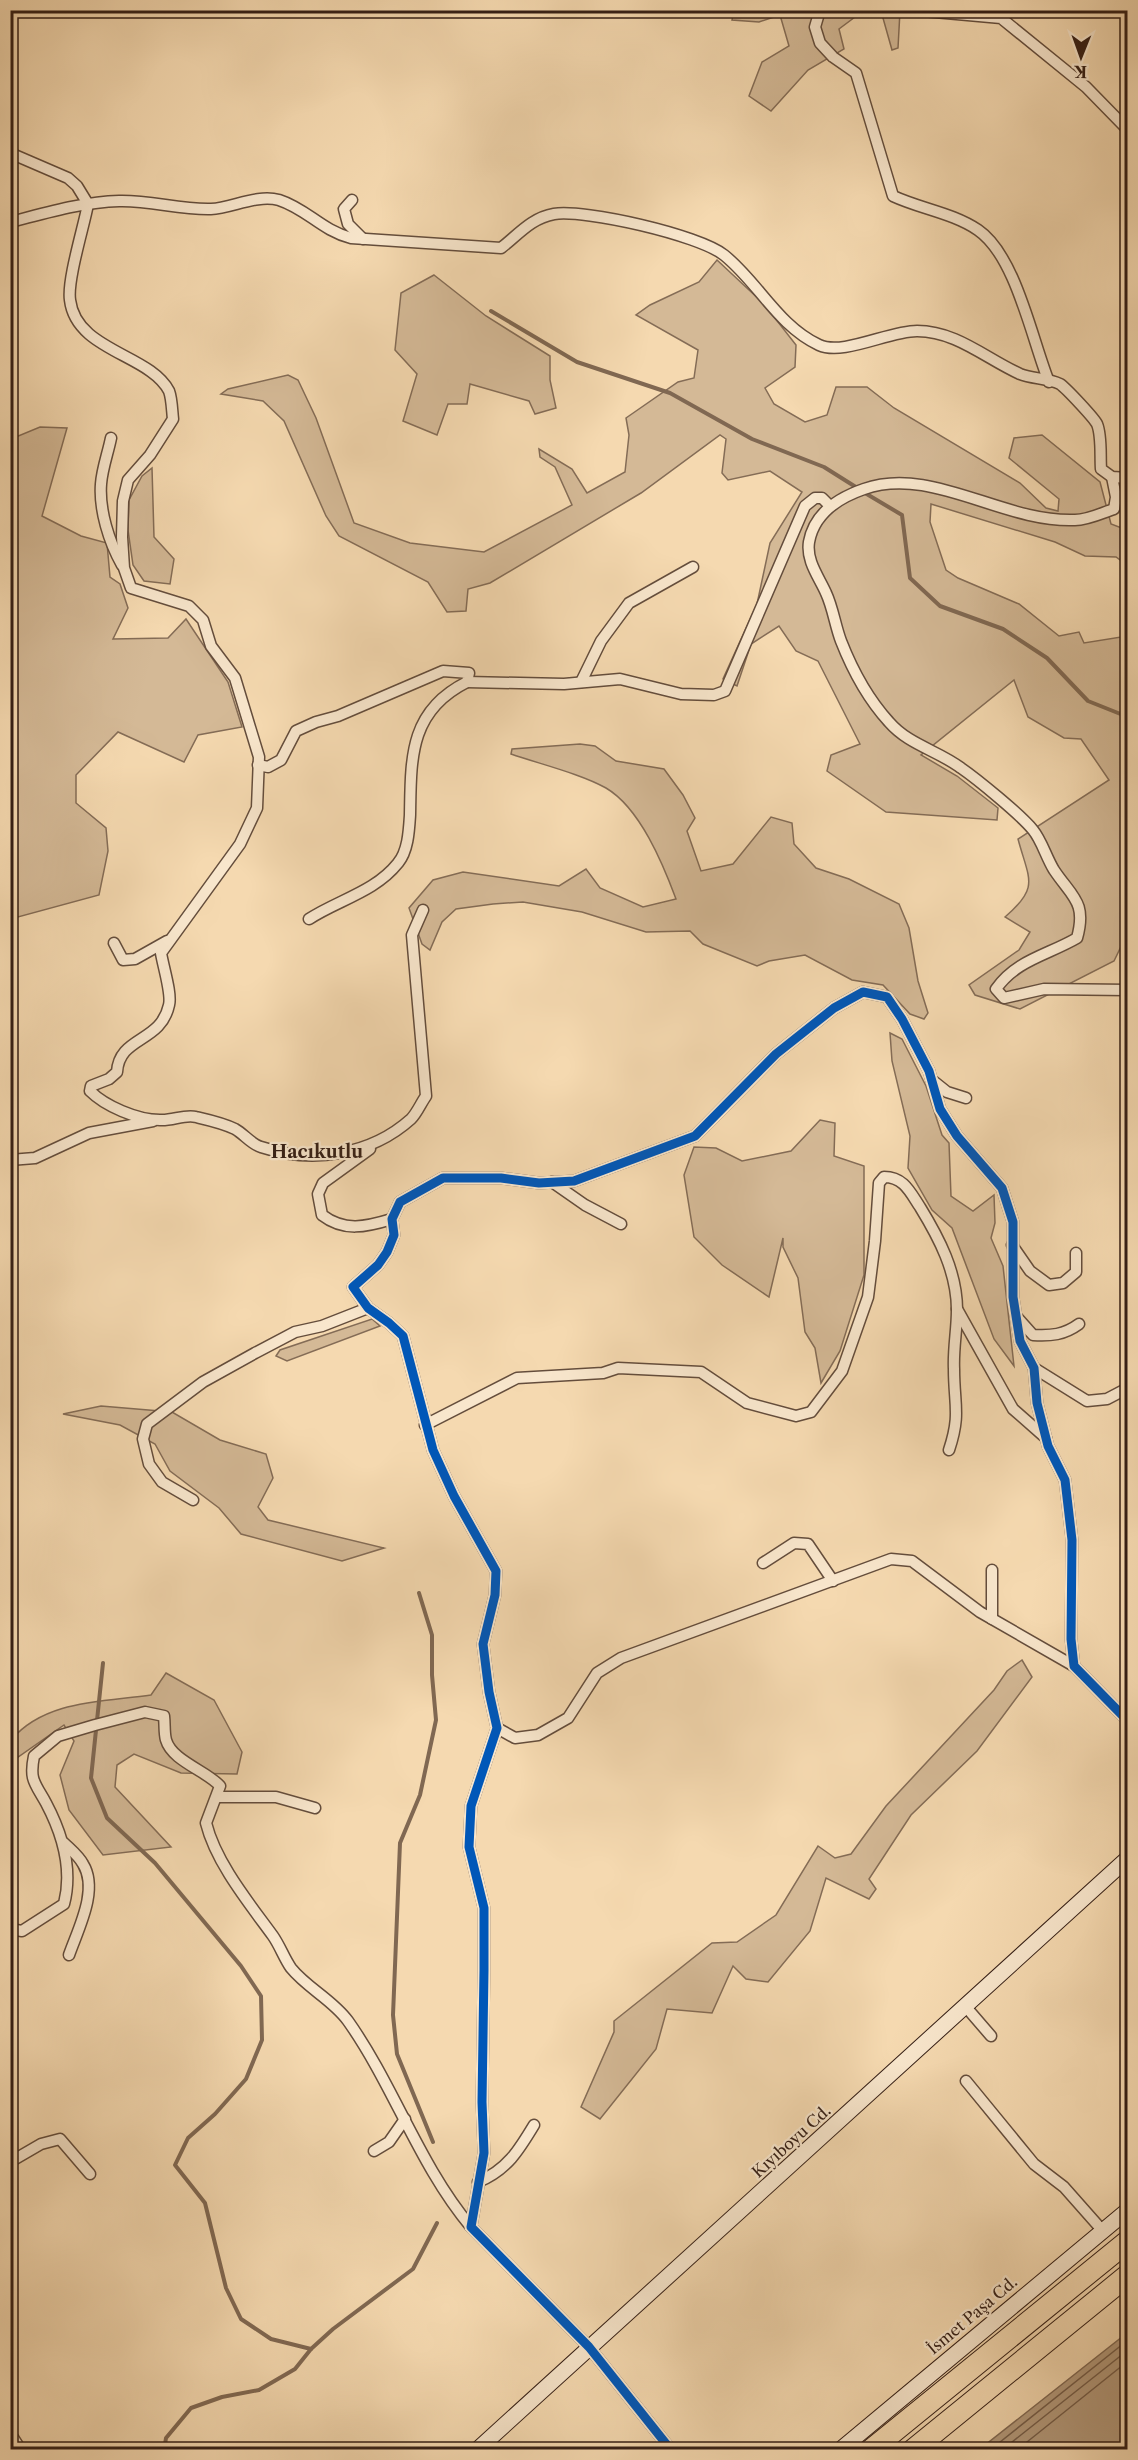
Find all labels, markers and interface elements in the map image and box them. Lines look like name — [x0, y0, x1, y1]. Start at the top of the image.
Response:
north arrow — [1051, 27, 1111, 87]
text: K — [1073, 62, 1087, 82]
district label: Hacıkutlu — [271, 1141, 363, 1163]
street label: Kıyıboyu Cd. — [747, 2100, 835, 2182]
street label: İsmet Paşa Cd. — [923, 2272, 1021, 2358]

